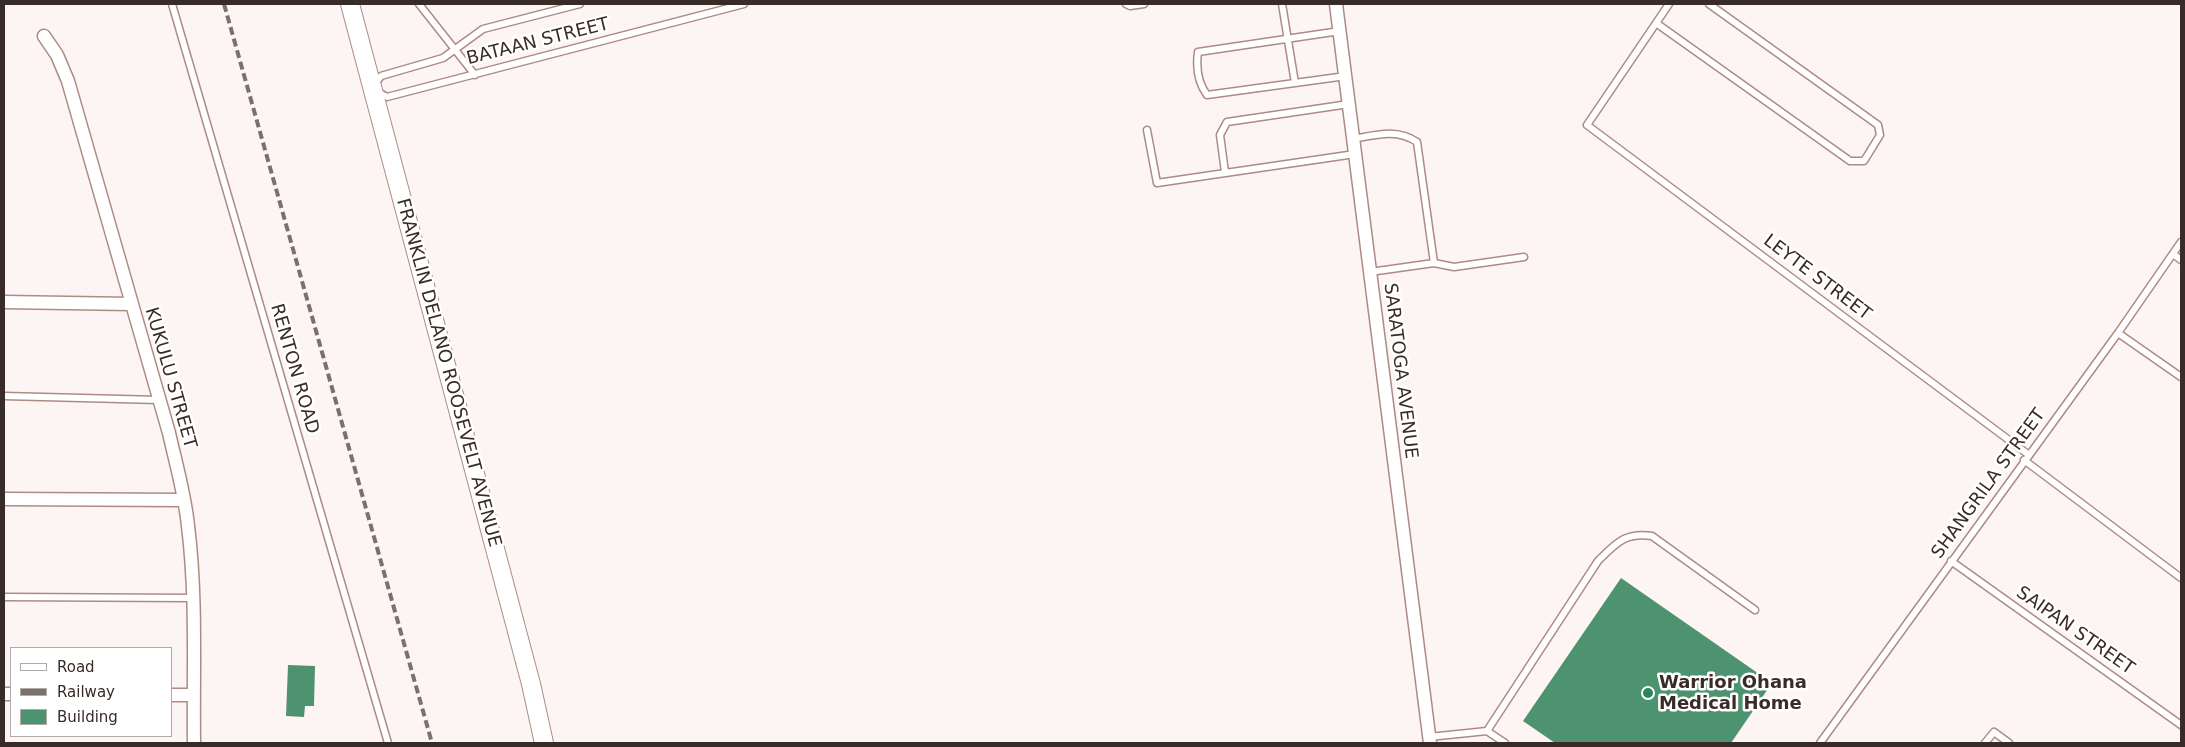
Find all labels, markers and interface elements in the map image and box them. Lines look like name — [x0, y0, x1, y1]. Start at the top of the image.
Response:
street label: BATAAN STREET — [465, 14, 611, 70]
street label: FRANKLIN DELANO ROOSEVELT AVENUE — [391, 196, 505, 550]
street label: LEYTE STREET — [1759, 231, 1875, 325]
street label: SARATOGA AVENUE — [1379, 282, 1421, 460]
street label: RENTON ROAD — [265, 302, 323, 436]
street label: KUKULU STREET — [140, 305, 200, 451]
street label: SHANGRILA STREET — [1927, 405, 2051, 563]
street label: SAIPAN STREET — [2012, 582, 2138, 680]
legend — [10, 647, 172, 737]
text: Road — [57, 658, 95, 676]
place label: Warrior Ohana Medical Home — [1659, 672, 1807, 714]
text: Railway — [57, 683, 115, 701]
marker: Warrior Ohana Medical Home — [1641, 686, 1655, 700]
text: Building — [57, 708, 118, 726]

